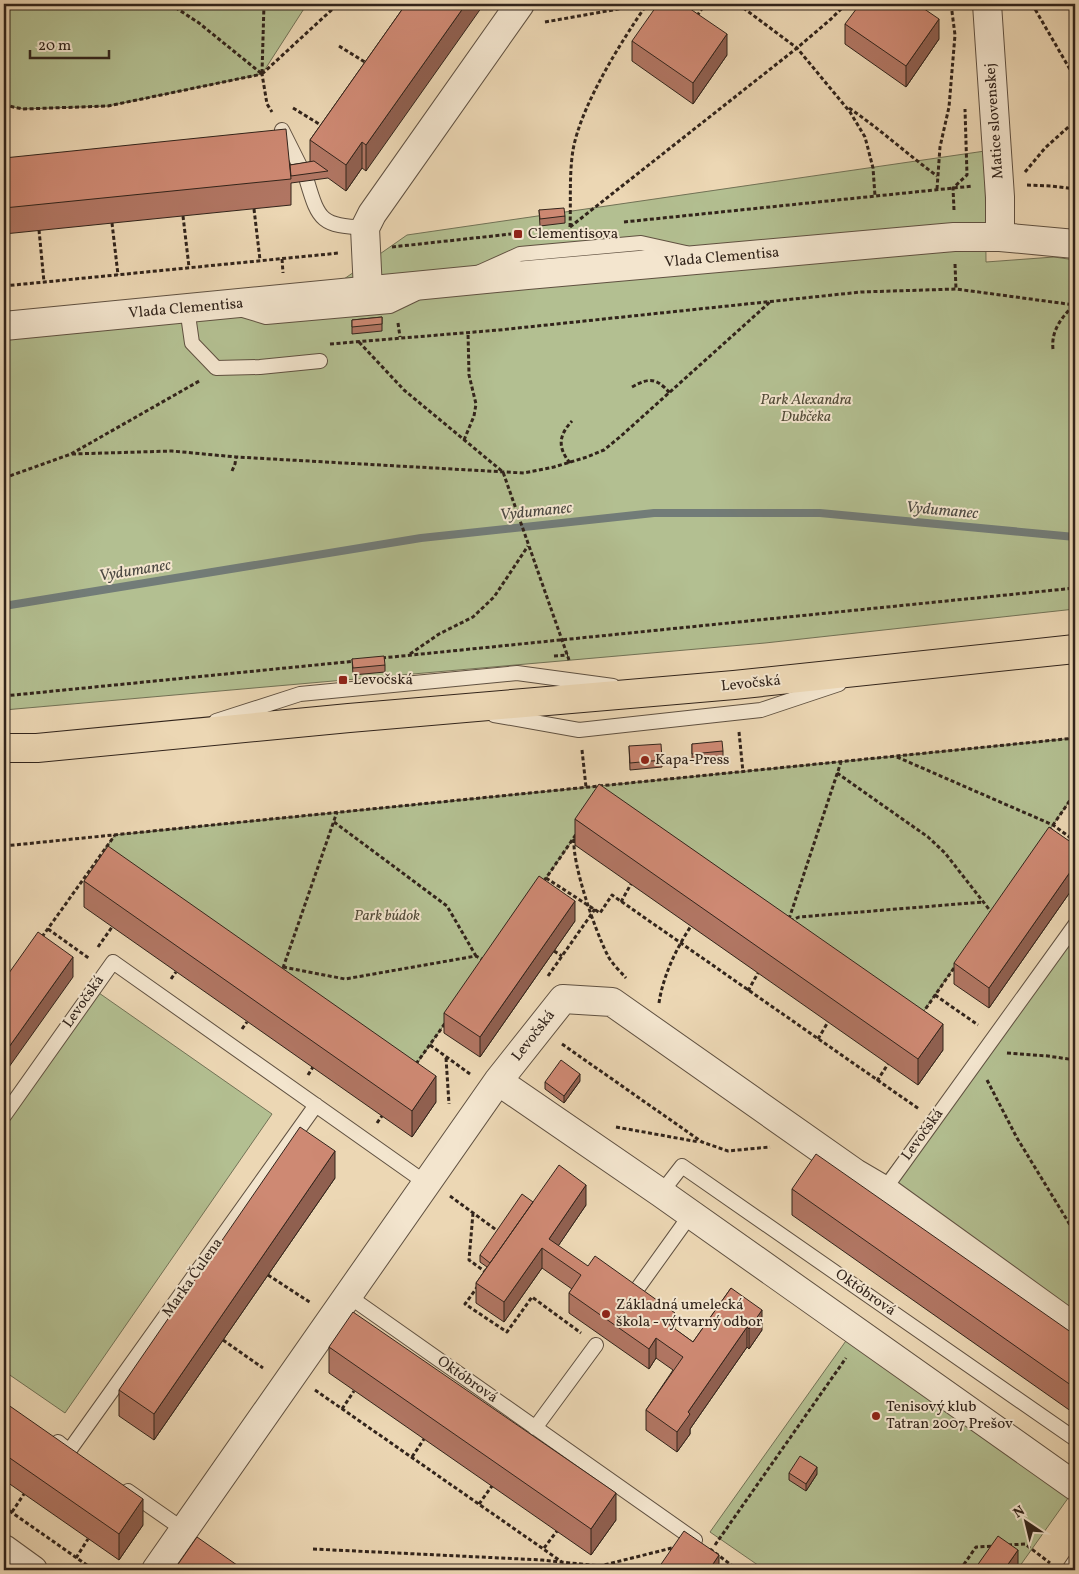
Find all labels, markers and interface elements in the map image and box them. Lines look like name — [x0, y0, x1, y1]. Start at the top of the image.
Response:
scale bar — [30, 28, 109, 60]
text: 20 m — [38, 36, 71, 57]
street label: Matice slovenskej — [980, 62, 1010, 180]
place label: Clementisova — [528, 224, 618, 245]
marker: Clementisova — [512, 228, 524, 240]
street label: Vlada Clementisa — [664, 243, 780, 273]
street label: Vlada Clementisa — [128, 294, 244, 324]
park label: Park Alexandra Dubčeka — [760, 390, 852, 428]
water label: Vydumanec — [499, 497, 574, 527]
water label: Vydumanec — [905, 497, 979, 525]
water label: Vydumanec — [97, 554, 173, 588]
place label: Levočská — [353, 670, 413, 691]
street label: Levočská — [720, 670, 782, 698]
marker: Levočská — [337, 674, 349, 686]
place label: Kapa-Press — [655, 750, 730, 771]
marker: Kapa-Press — [639, 754, 651, 766]
park label: Park búdok — [354, 906, 420, 927]
street label: Levočská — [58, 971, 110, 1033]
street label: Levočská — [507, 1006, 561, 1066]
street label: Levočská — [897, 1105, 949, 1165]
street label: Marka Čulena — [158, 1234, 228, 1322]
street label: Októbrová — [830, 1264, 900, 1322]
place label: Základná umelecká škola - výtvarný odbor — [616, 1295, 762, 1333]
marker: Základná umelecká škola - výtvarný odbor — [600, 1308, 612, 1320]
street label: Októbrová — [432, 1351, 502, 1409]
place label: Tenisový klub Tatran 2007 Prešov — [886, 1397, 1013, 1435]
marker: Tenisový klub Tatran 2007 Prešov — [870, 1410, 882, 1422]
north arrow — [1002, 1496, 1052, 1546]
text: N — [1010, 1502, 1029, 1523]

